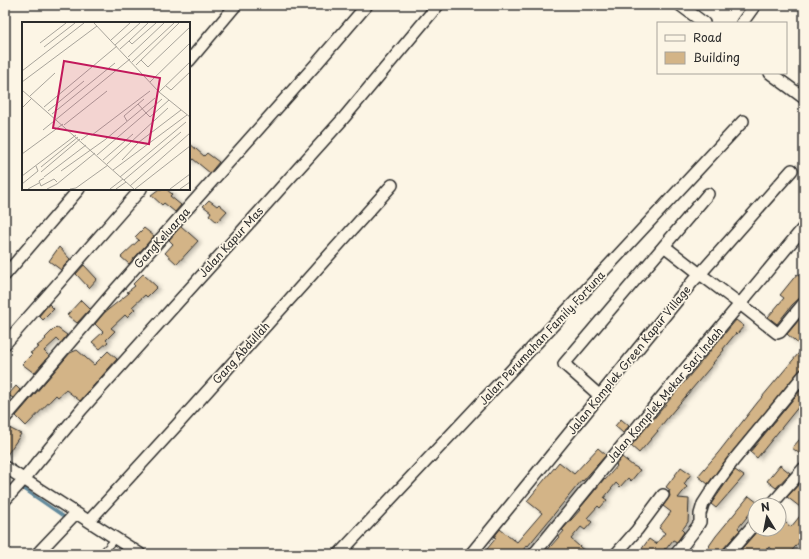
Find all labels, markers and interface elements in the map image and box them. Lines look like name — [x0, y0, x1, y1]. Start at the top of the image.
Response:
inset map — [22, 22, 190, 190]
legend — [657, 22, 787, 74]
text: Road — [693, 28, 722, 46]
text: Building — [693, 48, 740, 66]
street label: GangKeluarga — [130, 203, 194, 272]
street label: Jalan Kapur Mas — [194, 203, 267, 281]
street label: Jalan Perumahan Family Fortuna — [475, 267, 609, 409]
street label: Jalan Komplek Green Kapur Village — [563, 281, 694, 438]
street label: Gang Abdullah — [208, 318, 273, 388]
street label: Jalan Komplek Mekar Sari Indah — [602, 323, 727, 466]
north arrow — [747, 497, 787, 537]
text: N — [759, 497, 771, 516]

